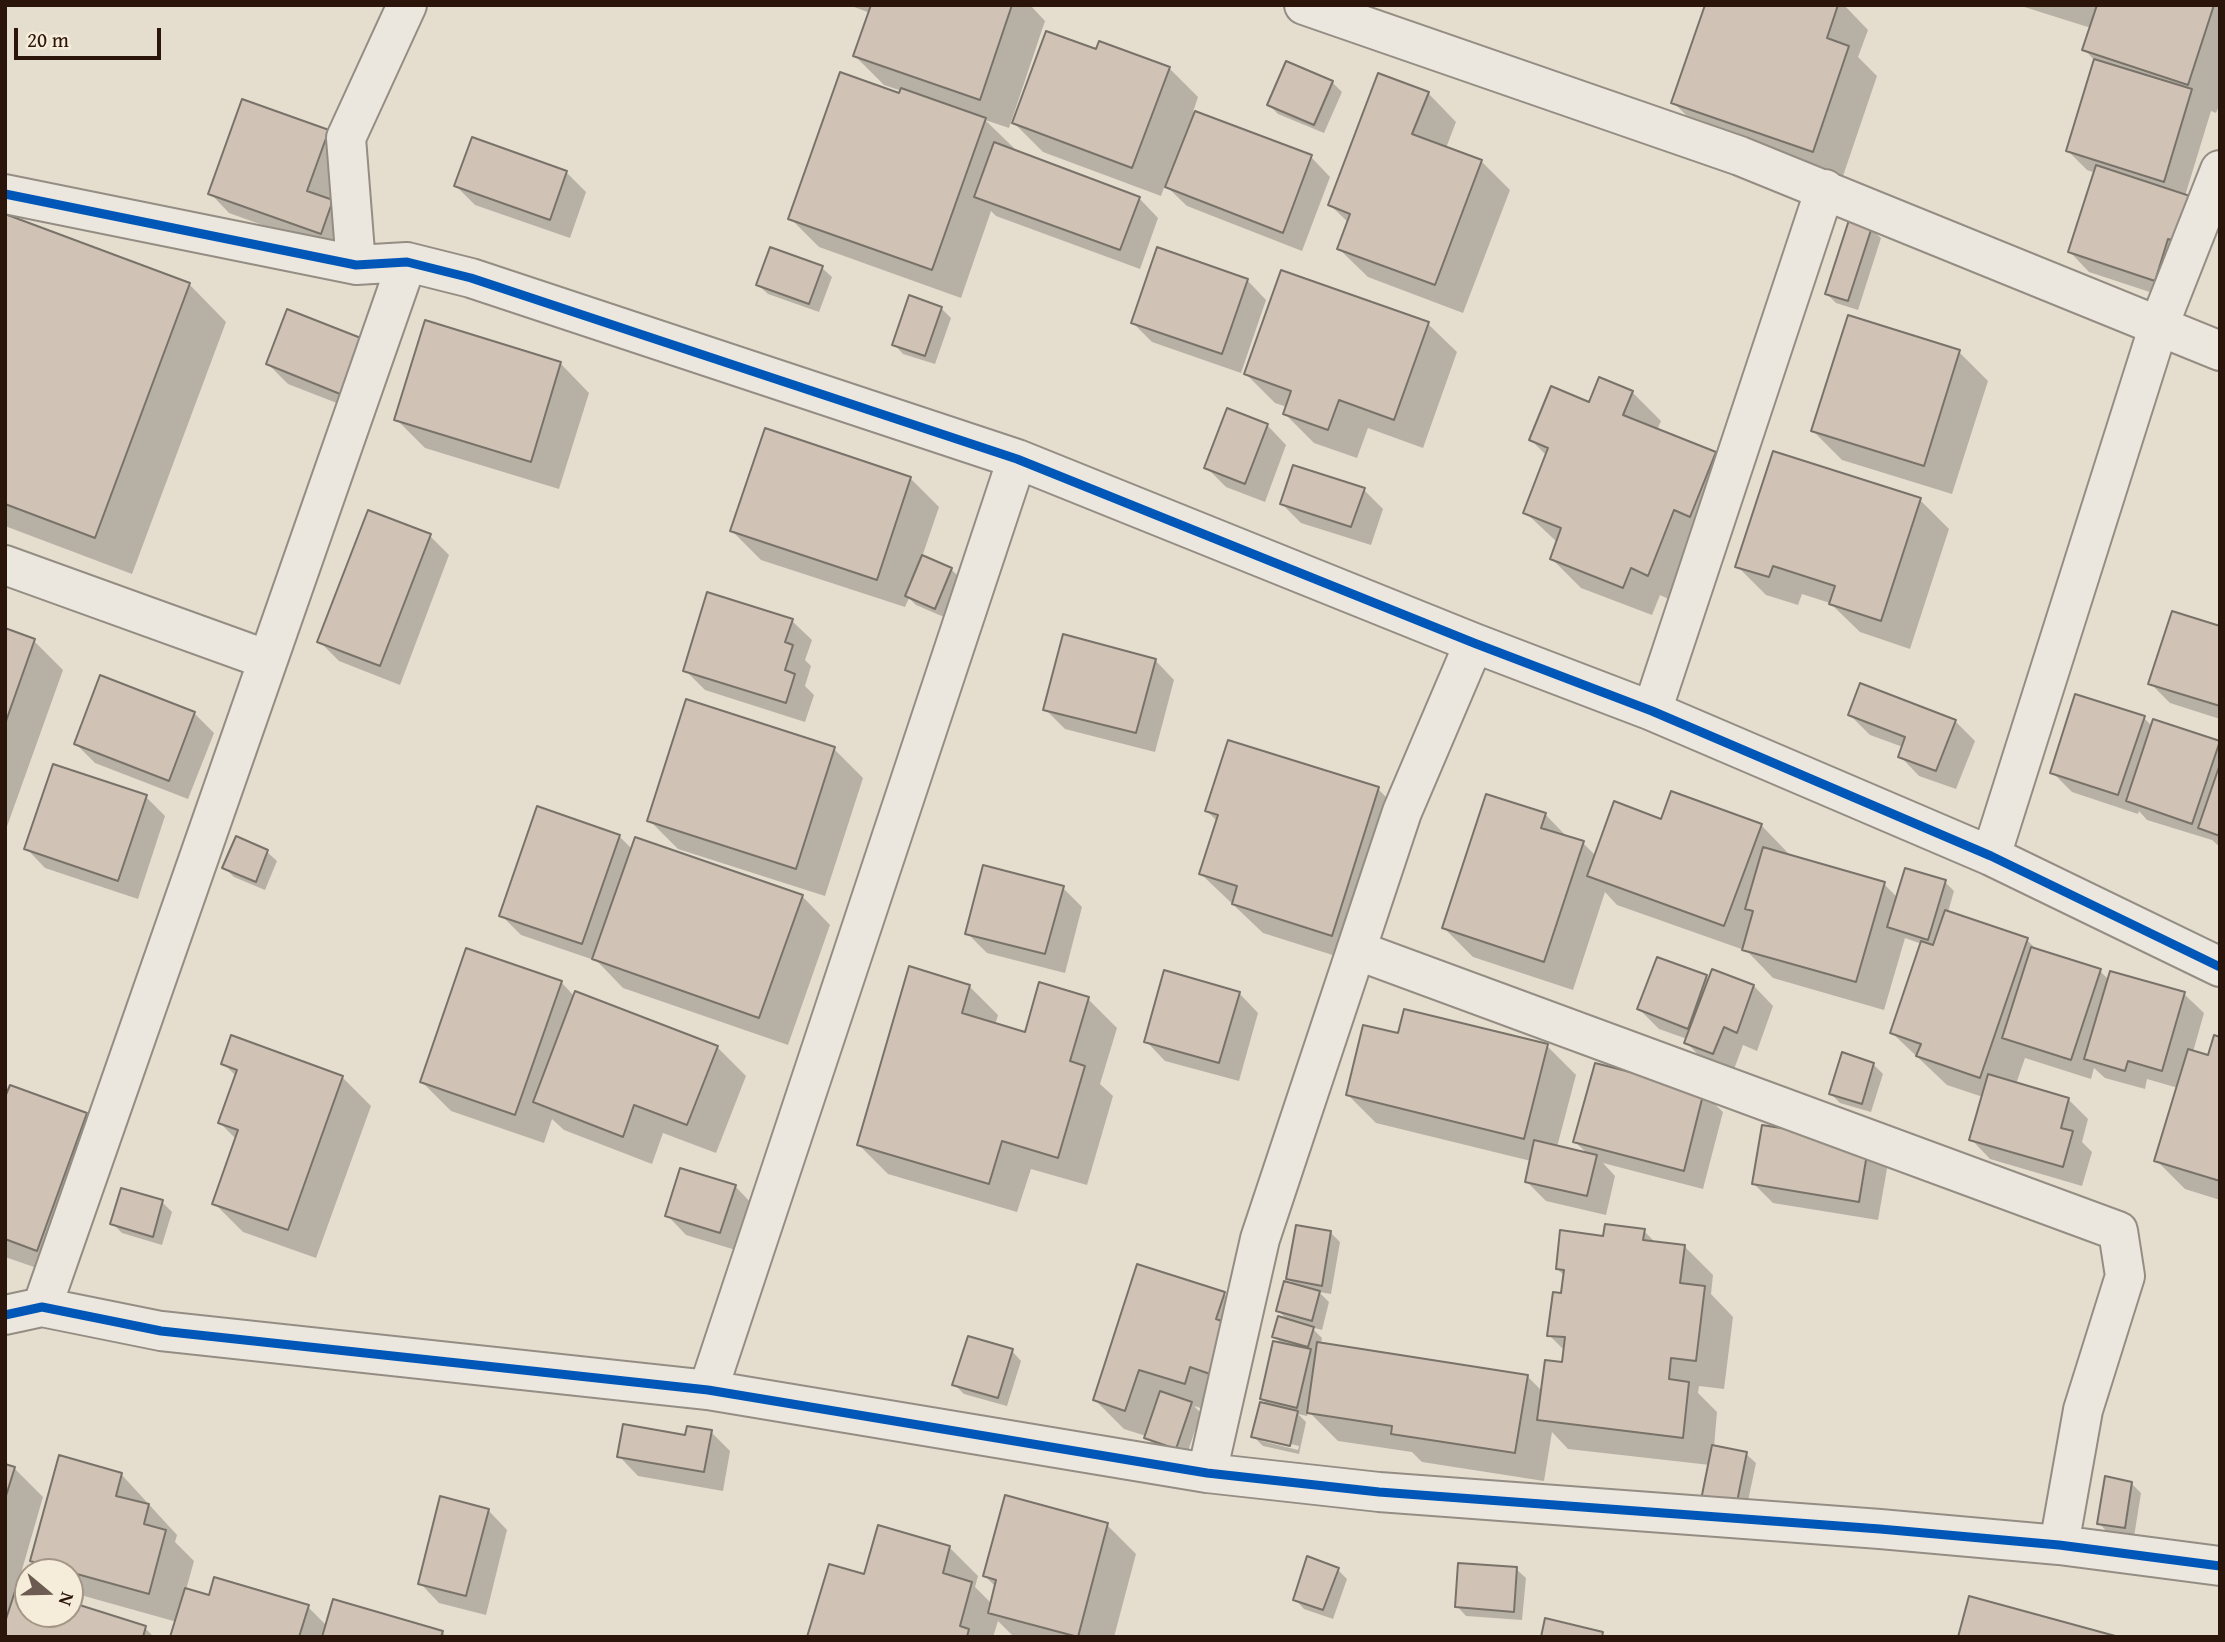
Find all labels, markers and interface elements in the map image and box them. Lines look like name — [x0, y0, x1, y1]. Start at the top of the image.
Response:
scale bar — [18, 14, 164, 58]
text: 20 m — [27, 24, 69, 55]
north arrow — [14, 1558, 84, 1628]
text: N — [52, 1589, 82, 1610]

